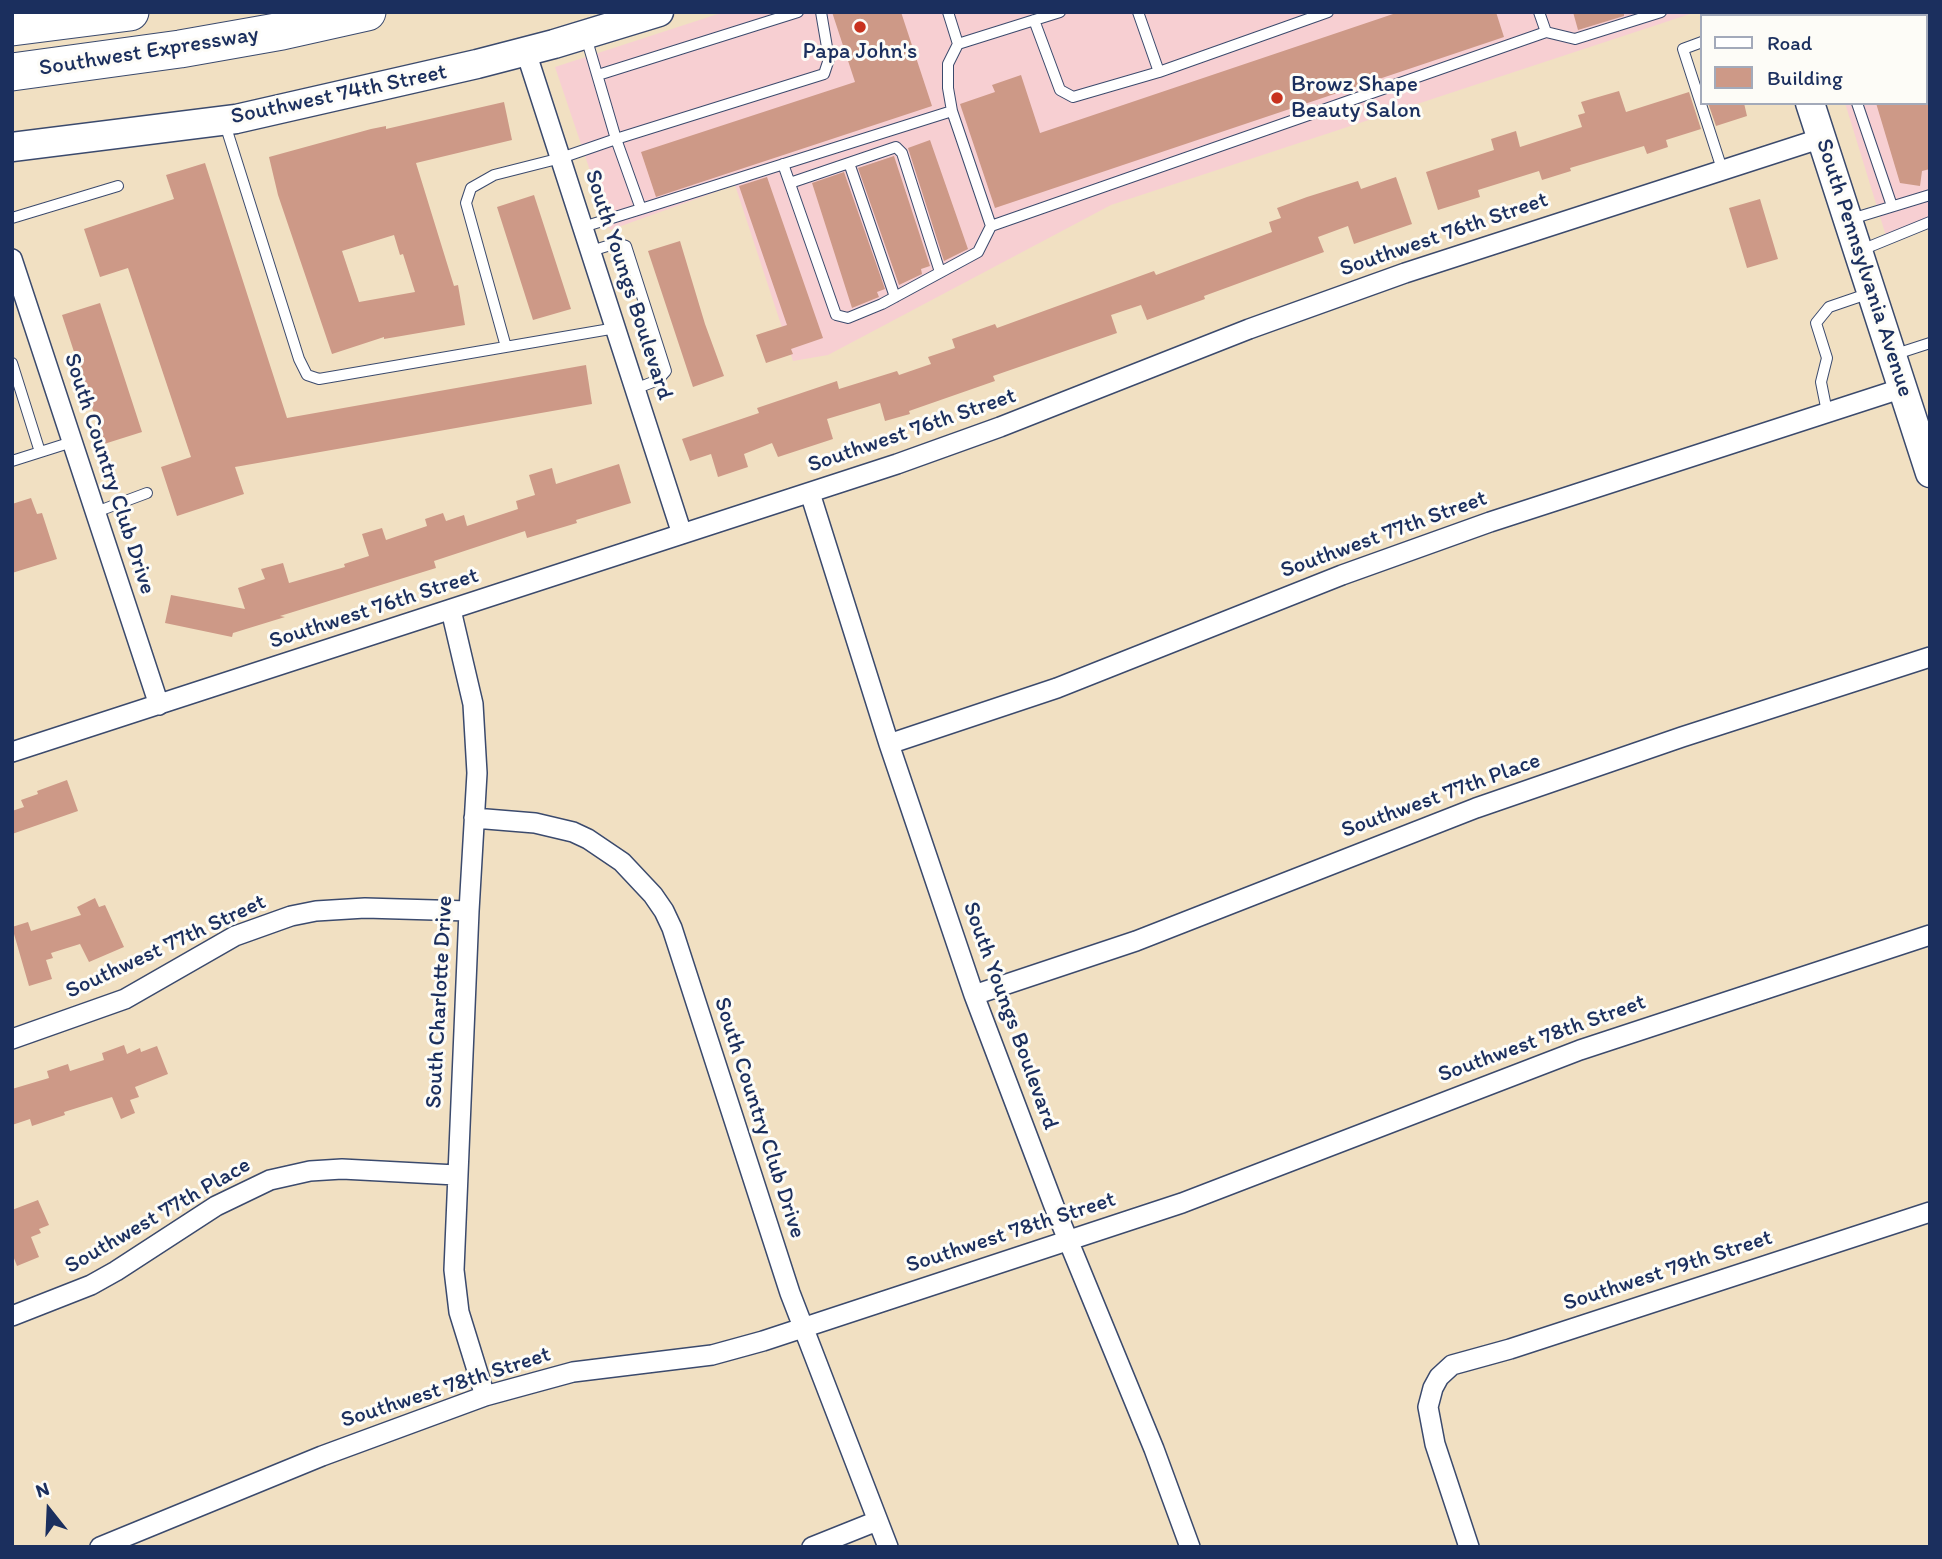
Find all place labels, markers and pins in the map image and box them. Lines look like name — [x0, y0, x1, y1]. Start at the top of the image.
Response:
marker: Papa John's — [852, 19, 868, 35]
place label: Papa John's — [803, 38, 917, 66]
place label: Browz Shape Beauty Salon — [1291, 71, 1421, 125]
marker: Browz Shape Beauty Salon — [1269, 90, 1285, 106]

